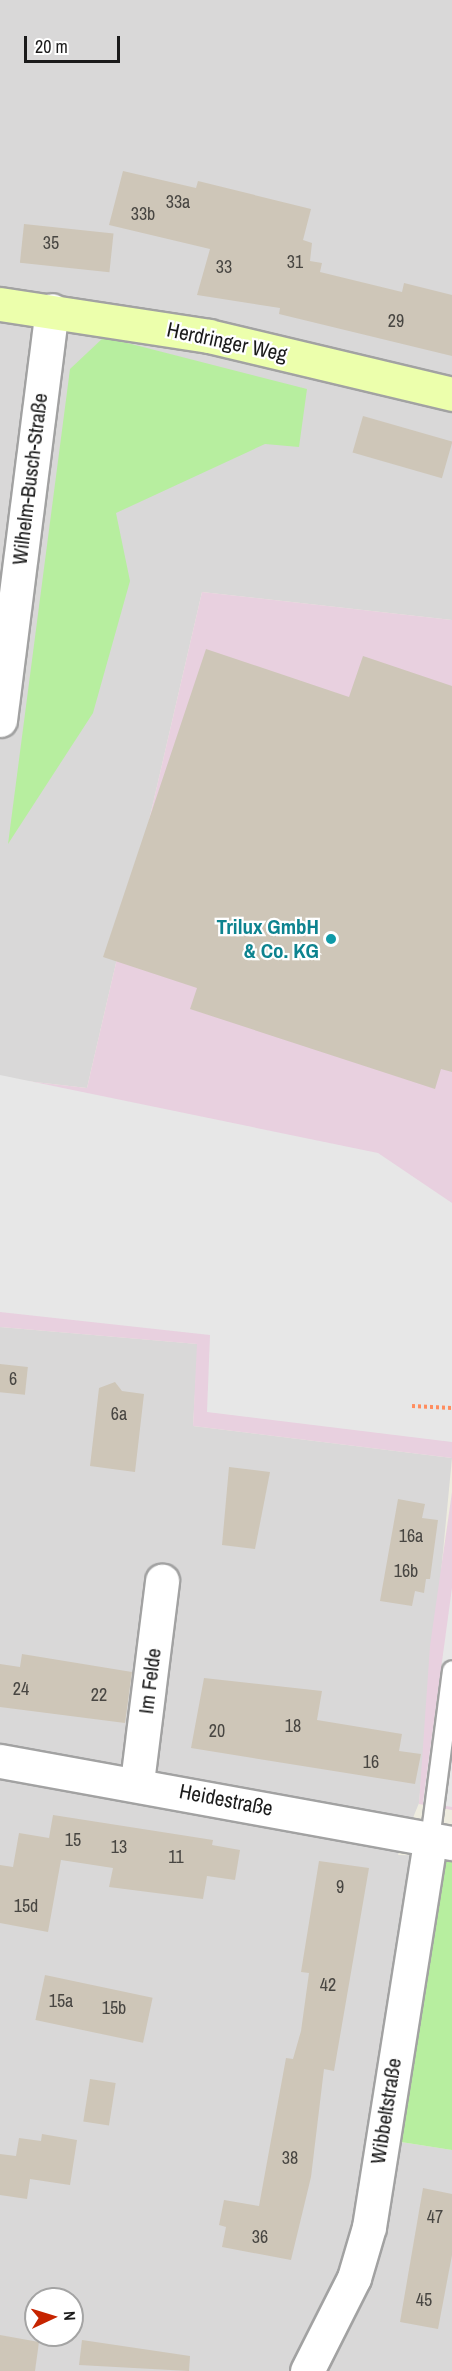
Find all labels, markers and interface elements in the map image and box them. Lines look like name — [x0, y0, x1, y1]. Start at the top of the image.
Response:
scale bar — [27, 24, 123, 62]
text: 20 m — [35, 34, 68, 59]
house number: 33a — [166, 191, 190, 213]
house number: 33b — [131, 203, 155, 225]
house number: 35 — [43, 232, 59, 254]
house number: 31 — [287, 251, 303, 273]
house number: 33 — [216, 256, 232, 278]
house number: 29 — [388, 310, 404, 332]
street label: Herdringer Weg — [165, 317, 289, 367]
street label: Wilhelm-Busch-Straße — [7, 392, 53, 566]
place label: Trilux GmbH & Co. KG — [217, 914, 319, 964]
marker: Trilux GmbH & Co. KG — [324, 932, 338, 946]
house number: 6 — [9, 1368, 17, 1390]
house number: 6a — [111, 1403, 127, 1425]
house number: 16a — [399, 1525, 423, 1547]
house number: 16b — [394, 1560, 418, 1582]
street label: Im Felde — [133, 1647, 167, 1715]
house number: 24 — [13, 1678, 29, 1700]
house number: 22 — [91, 1684, 107, 1706]
house number: 18 — [285, 1715, 301, 1737]
house number: 20 — [209, 1720, 225, 1742]
house number: 16 — [363, 1751, 379, 1773]
street label: Heidestraße — [177, 1779, 275, 1821]
house number: 15 — [65, 1829, 81, 1851]
house number: 13 — [111, 1836, 127, 1858]
house number: 11 — [168, 1846, 184, 1868]
house number: 9 — [336, 1876, 344, 1898]
house number: 15d — [14, 1895, 38, 1917]
house number: 42 — [320, 1974, 336, 1996]
house number: 15a — [49, 1990, 73, 2012]
house number: 15b — [102, 1997, 126, 2019]
street label: Wibbeltstraße — [365, 2056, 407, 2166]
house number: 38 — [282, 2147, 298, 2169]
house number: 47 — [427, 2206, 443, 2228]
house number: 36 — [252, 2226, 268, 2248]
north arrow — [24, 2287, 84, 2347]
house number: 45 — [416, 2289, 432, 2311]
text: N — [59, 2310, 81, 2321]

